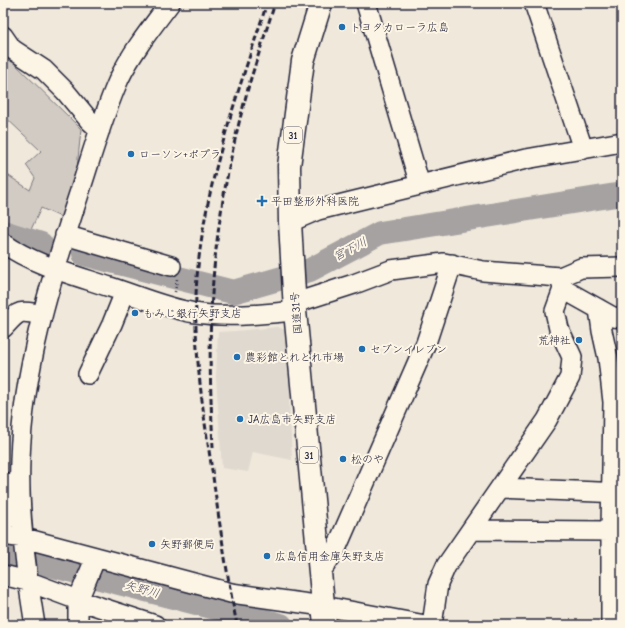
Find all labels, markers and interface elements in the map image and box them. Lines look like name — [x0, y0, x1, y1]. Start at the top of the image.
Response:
place label: トヨタカローラ広島 — [350, 21, 449, 34]
marker: トヨタカローラ広島 — [337, 22, 347, 32]
road number: 31 — [284, 127, 302, 143]
place label: ローソン+ポプラ — [139, 148, 221, 161]
marker: ローソン+ポプラ — [126, 149, 136, 159]
marker: 平田整形外科医院 — [256, 195, 268, 207]
place label: 平田整形外科医院 — [271, 195, 359, 208]
water label: 宮下川 — [331, 234, 369, 264]
street label: 国道31号 — [288, 291, 305, 335]
place label: もみじ銀行矢野支店 — [143, 307, 242, 320]
marker: もみじ銀行矢野支店 — [130, 308, 140, 318]
place label: 荒神社 — [538, 334, 571, 347]
marker: 荒神社 — [574, 335, 584, 345]
place label: セブンイレブン — [370, 343, 447, 356]
marker: セブンイレブン — [357, 344, 367, 354]
place label: 農彩館とれとれ市場 — [245, 351, 344, 364]
marker: 農彩館とれとれ市場 — [232, 352, 242, 362]
place label: JA広島市矢野支店 — [248, 413, 336, 426]
marker: JA広島市矢野支店 — [235, 414, 245, 424]
road number: 31 — [300, 447, 318, 463]
place label: 松のや — [351, 453, 384, 466]
marker: 松のや — [338, 454, 348, 464]
place label: 矢野郵便局 — [160, 538, 215, 551]
marker: 矢野郵便局 — [147, 539, 157, 549]
place label: 広島信用金庫矢野支店 — [275, 550, 385, 563]
marker: 広島信用金庫矢野支店 — [262, 551, 272, 561]
water label: 矢野川 — [123, 578, 161, 600]

